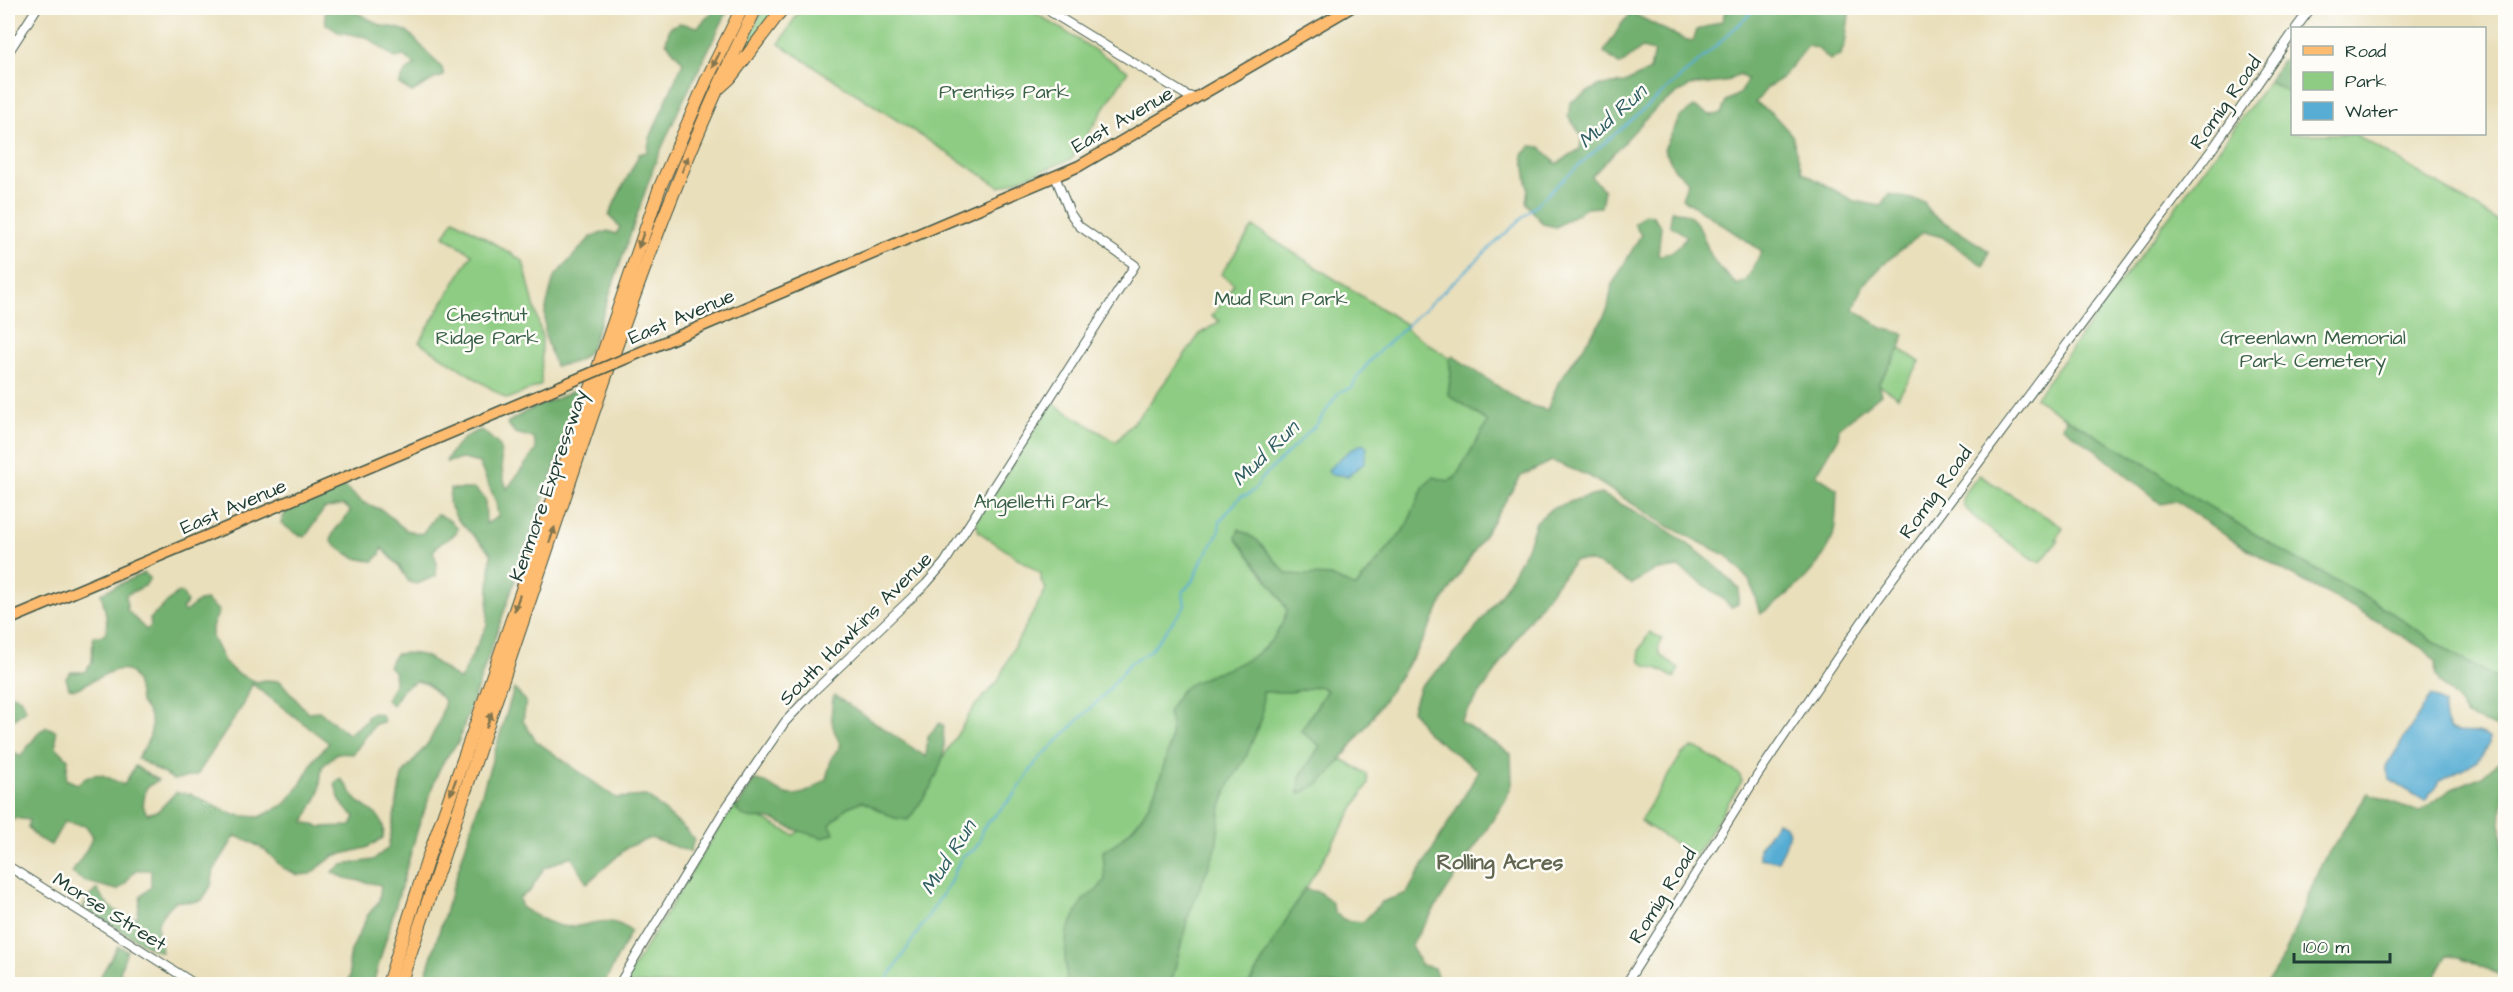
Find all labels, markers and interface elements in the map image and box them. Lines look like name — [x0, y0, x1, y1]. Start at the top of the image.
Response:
legend — [2291, 27, 2486, 135]
text: Road — [2345, 39, 2386, 64]
street label: Romig Road — [2183, 50, 2269, 156]
one-way arrow — [711, 51, 720, 68]
text: Park — [2345, 69, 2387, 94]
water label: Mud Run — [1572, 77, 1654, 155]
park label: Prentiss Park — [939, 78, 1069, 106]
street label: East Avenue — [1067, 79, 1179, 160]
text: Water — [2345, 99, 2398, 124]
one-way arrow — [681, 155, 690, 173]
one-way arrow — [636, 231, 646, 249]
street label: East Avenue — [624, 282, 739, 352]
park label: Mud Run Park — [1214, 285, 1348, 313]
park label: Chestnut Ridge Park — [436, 301, 538, 353]
park label: Greenlawn Memorial Park Cemetery — [2220, 324, 2406, 376]
street label: Kenmore Expressway — [503, 386, 596, 585]
water label: Mud Run — [1225, 413, 1306, 493]
street label: Romig Road — [1893, 441, 1980, 545]
street label: East Avenue — [176, 472, 291, 542]
park label: Angelletti Park — [974, 488, 1108, 517]
one-way arrow — [547, 526, 557, 544]
street label: South Hawkins Avenue — [773, 545, 939, 712]
one-way arrow — [511, 594, 521, 612]
one-way arrow — [485, 711, 495, 729]
one-way arrow — [448, 778, 458, 796]
water label: Mud Run — [914, 813, 984, 900]
street label: Romig Road — [1622, 842, 1704, 949]
district label: Rolling Acres — [1437, 848, 1564, 879]
street label: Morse Street — [47, 866, 172, 958]
scale bar — [2294, 926, 2390, 964]
text: 100 m — [2303, 935, 2349, 960]

